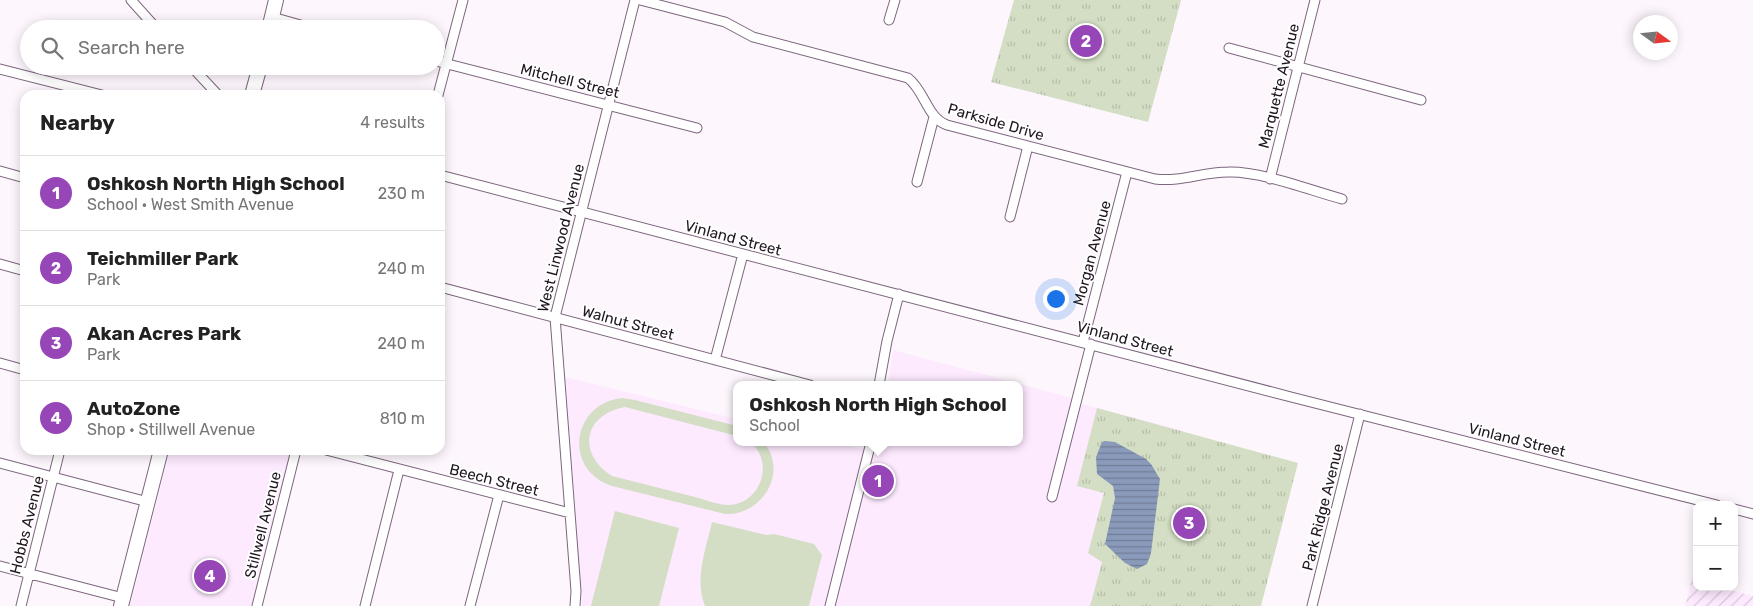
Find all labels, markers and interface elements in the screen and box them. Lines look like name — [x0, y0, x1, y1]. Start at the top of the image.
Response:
north arrow — [1633, 15, 1678, 60]
search box — [20, 20, 445, 75]
pin: 2 — [1070, 22, 1102, 60]
street label: Marquette Avenue — [1255, 22, 1303, 150]
icon: search — [38, 34, 66, 62]
text: Search here — [78, 36, 185, 59]
street label: Mitchell Street — [519, 60, 622, 102]
street label: Parkside Drive — [946, 100, 1046, 144]
text: Nearby — [40, 110, 115, 135]
text: 4 results — [360, 113, 425, 132]
street label: West Linwood Avenue — [534, 162, 588, 314]
text: Oshkosh North High School — [87, 172, 345, 195]
text: 1 — [52, 184, 60, 203]
text: 230 m — [378, 184, 425, 203]
text: School · West Smith Avenue — [87, 195, 294, 214]
street label: Morgan Avenue — [1069, 198, 1115, 308]
street label: Vinland Street — [683, 216, 784, 260]
text: Teichmiller Park — [87, 247, 238, 270]
text: 2 — [51, 259, 61, 278]
text: 240 m — [378, 259, 425, 278]
text: Park — [87, 270, 120, 289]
your location — [1043, 286, 1069, 312]
street label: Walnut Street — [580, 302, 676, 344]
street label: Vinland Street — [1075, 317, 1176, 361]
text: Akan Acres Park — [87, 322, 241, 345]
text: 3 — [51, 334, 61, 353]
text: 240 m — [378, 334, 425, 353]
text: Park — [87, 345, 120, 364]
popup — [733, 381, 1023, 446]
text: Oshkosh North High School — [749, 393, 1007, 416]
text: AutoZone — [87, 397, 180, 420]
text: 4 — [51, 409, 61, 428]
text: 810 m — [380, 409, 425, 428]
text: School — [749, 416, 800, 435]
street label: Vinland Street — [1467, 419, 1568, 461]
text: Shop · Stillwell Avenue — [87, 420, 255, 439]
street label: Park Ridge Avenue — [1299, 442, 1347, 572]
street label: Beech Street — [448, 460, 541, 500]
pin: 1 — [862, 462, 894, 500]
street label: Stillwell Avenue — [241, 470, 285, 580]
street label: Hobbs Avenue — [6, 474, 48, 576]
map controls — [1693, 501, 1738, 591]
button: + — [1693, 501, 1738, 546]
pin: 3 — [1173, 504, 1205, 542]
button: − — [1693, 546, 1738, 591]
pin: 4 — [194, 557, 226, 595]

